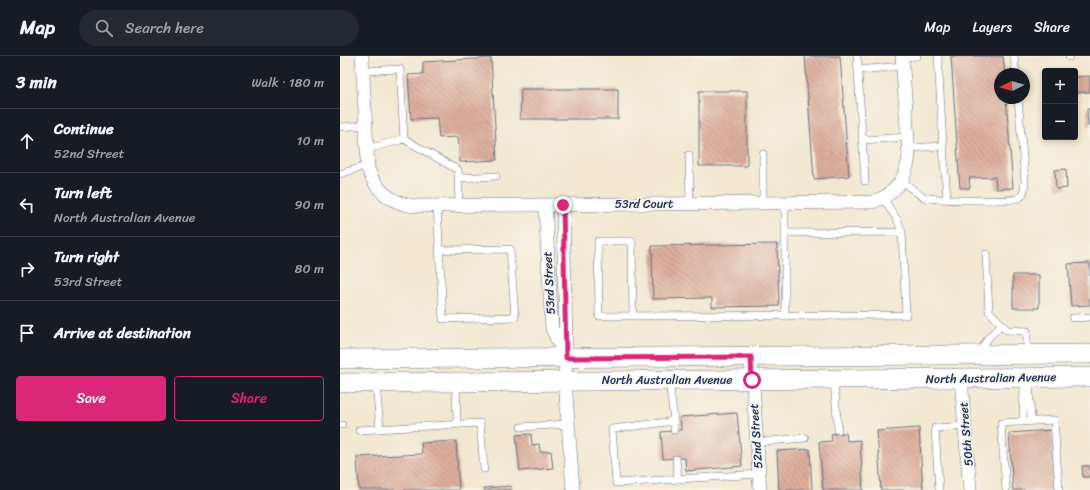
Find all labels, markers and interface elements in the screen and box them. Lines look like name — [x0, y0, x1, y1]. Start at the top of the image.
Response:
search box — [79, 10, 359, 46]
text: Map — [20, 11, 55, 44]
text: Search here — [125, 15, 204, 41]
text: Map — [925, 15, 950, 40]
text: Layers — [972, 15, 1012, 40]
text: Share — [1034, 15, 1070, 40]
icon: search — [93, 17, 115, 39]
text: 3 min — [16, 67, 57, 97]
north arrow — [994, 68, 1030, 104]
map controls — [1042, 68, 1078, 140]
button: + — [1042, 68, 1078, 104]
text: Walk · 180 m — [252, 71, 324, 94]
button: − — [1042, 104, 1078, 140]
text: Continue — [54, 116, 114, 142]
text: 10 m — [297, 129, 324, 152]
icon: ahead — [16, 130, 38, 152]
text: 52nd Street — [54, 142, 124, 165]
text: Turn left — [54, 180, 112, 206]
text: 90 m — [294, 193, 324, 216]
street label: 53rd Court — [615, 193, 673, 215]
icon: left — [16, 194, 38, 216]
route end — [554, 196, 572, 214]
text: North Australian Avenue — [54, 206, 196, 229]
text: Turn right — [54, 244, 119, 270]
street label: 53rd Street — [536, 251, 562, 315]
text: 80 m — [295, 257, 324, 280]
icon: right — [16, 258, 38, 280]
text: 53rd Street — [54, 270, 122, 293]
text: Arrive at destination — [54, 320, 191, 346]
icon: arrive — [16, 322, 38, 344]
street label: North Australian Avenue — [925, 366, 1057, 390]
street label: North Australian Avenue — [602, 369, 732, 391]
route start — [743, 371, 761, 389]
button: Save — [16, 376, 166, 421]
button: Share — [174, 376, 324, 421]
street label: 50th Street — [952, 401, 980, 467]
street label: 52nd Street — [743, 403, 769, 469]

